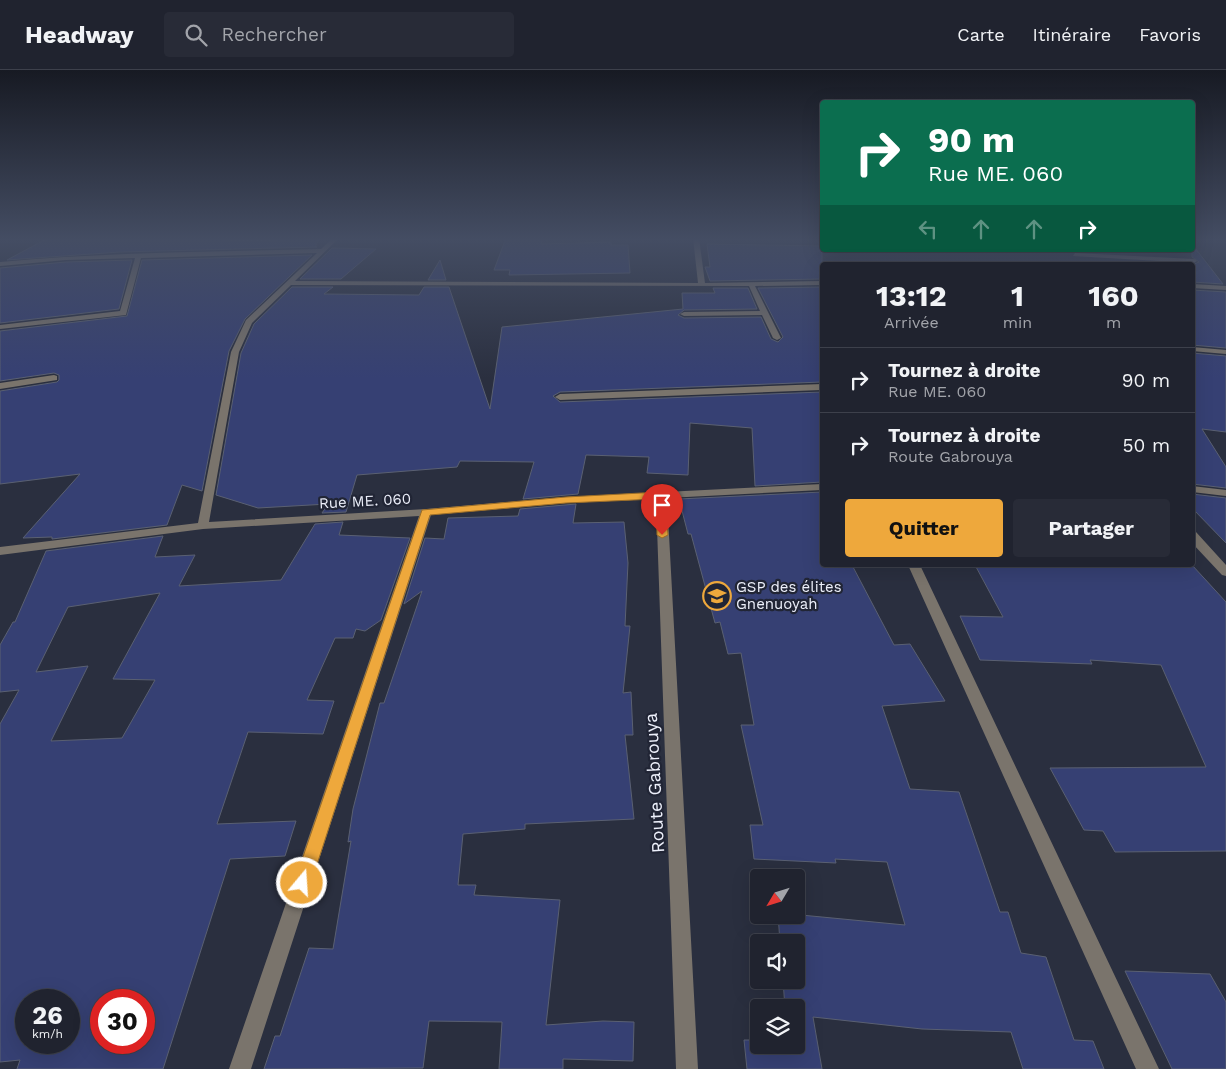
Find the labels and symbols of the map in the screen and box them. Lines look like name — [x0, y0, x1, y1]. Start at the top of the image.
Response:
pin — [641, 484, 683, 535]
street label: Rue ME. 060 — [319, 490, 411, 512]
place label: GSP des élites Gnenuoyah — [736, 578, 842, 613]
school or university icon: GSP des élites Gnenuoyah — [702, 581, 732, 611]
street label: Route Gabrouya — [640, 712, 668, 854]
position arrow — [275, 856, 327, 908]
north arrow — [750, 869, 805, 924]
speed limit sign: 30 — [90, 989, 155, 1054]

